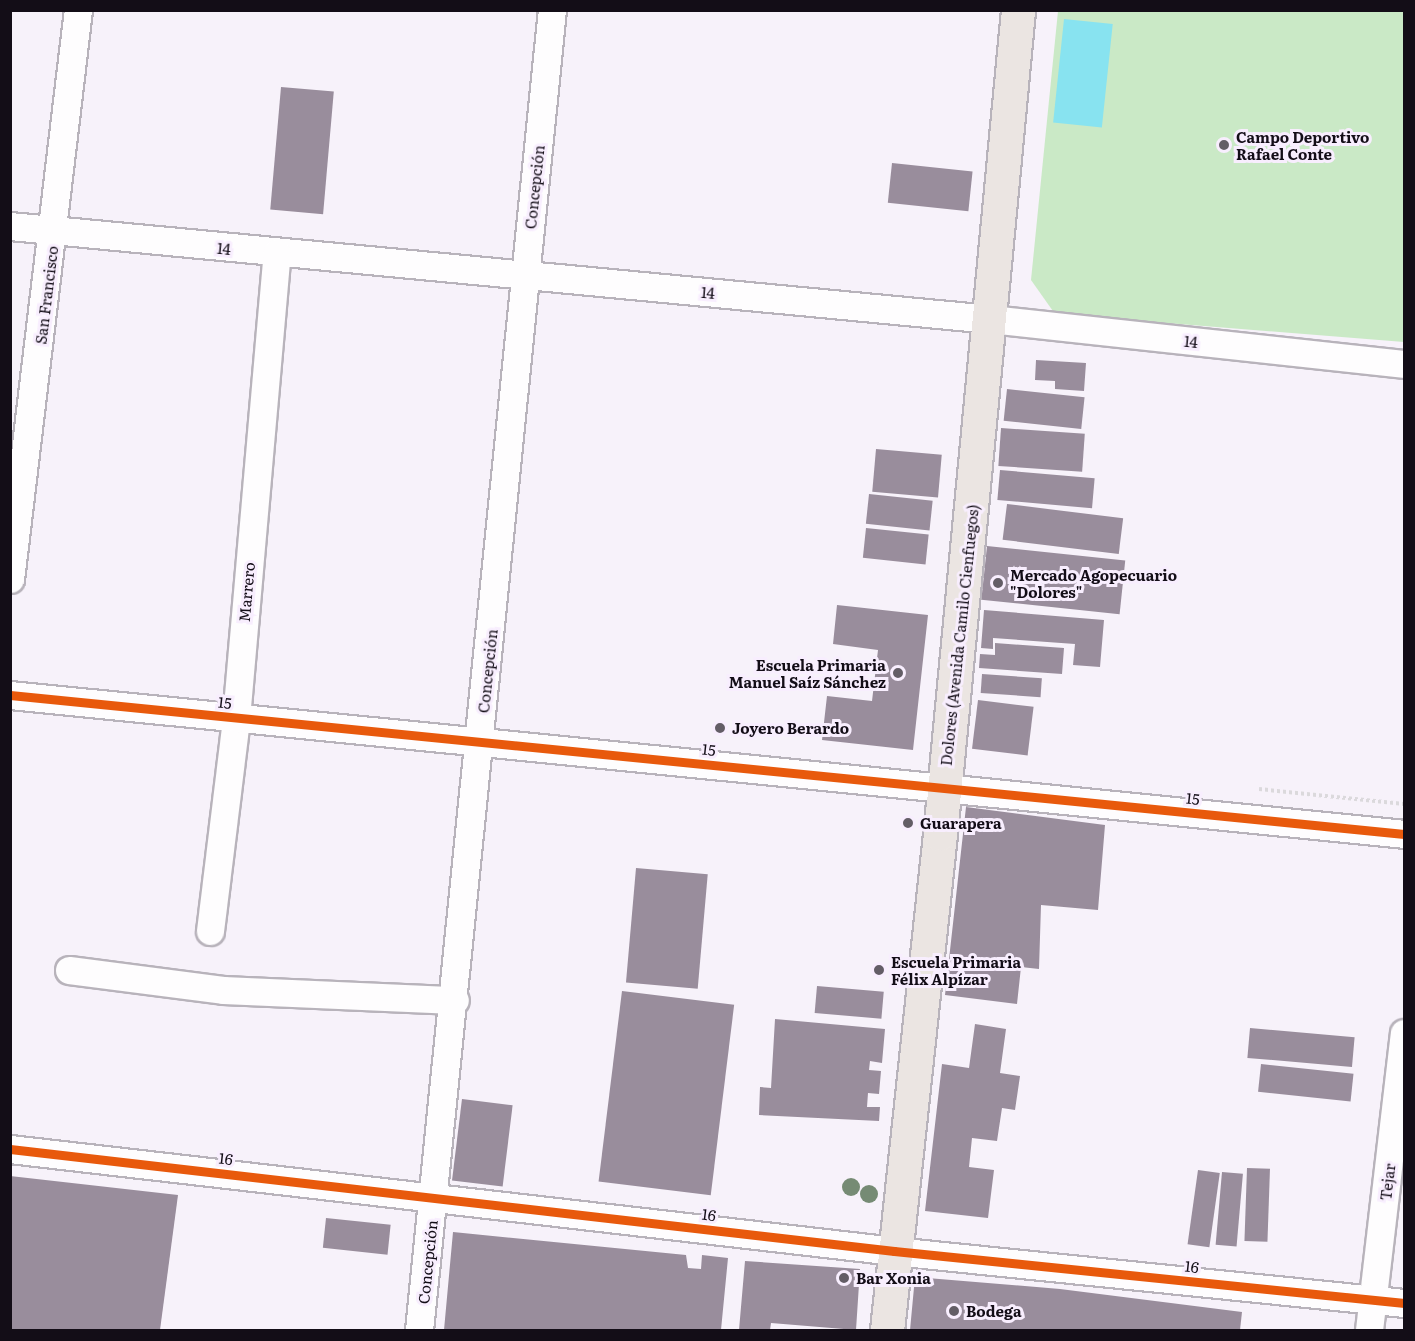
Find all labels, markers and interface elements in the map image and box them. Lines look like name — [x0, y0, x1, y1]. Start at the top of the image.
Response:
place label: Campo Deportivo Rafael Conte — [1236, 127, 1369, 162]
marker: Campo Deportivo Rafael Conte — [1217, 138, 1231, 152]
street label: Concepción — [521, 144, 547, 230]
street label: 14 — [216, 238, 232, 258]
street label: San Francisco — [31, 245, 61, 345]
street label: 14 — [700, 282, 716, 302]
street label: 14 — [1183, 331, 1199, 351]
street label: Dolores (Avenida Camilo Cienfuegos) — [936, 503, 982, 767]
street label: Marrero — [234, 561, 258, 623]
place label: Mercado Agopecuario "Dolores" — [1010, 565, 1177, 600]
marker: Mercado Agopecuario "Dolores" — [991, 576, 1005, 590]
street label: Concepción — [474, 628, 500, 714]
place label: Escuela Primaria Manuel Saíz Sánchez — [729, 655, 886, 690]
marker: Escuela Primaria Manuel Saíz Sánchez — [891, 666, 905, 680]
street label: 15 — [217, 692, 233, 712]
place label: Joyero Berardo — [732, 719, 849, 737]
marker: Joyero Berardo — [713, 721, 727, 735]
street label: 15 — [701, 739, 717, 759]
street label: 15 — [1185, 788, 1201, 808]
place label: Guarapera — [920, 814, 1002, 832]
marker: Guarapera — [901, 816, 915, 830]
place label: Escuela Primaria Félix Alpízar — [891, 952, 1021, 987]
marker: Escuela Primaria Félix Alpízar — [872, 963, 886, 977]
street label: 16 — [218, 1148, 234, 1168]
street label: Tejar — [1376, 1162, 1398, 1202]
street label: 16 — [701, 1204, 717, 1224]
street label: Concepción — [414, 1219, 440, 1305]
street label: 16 — [1184, 1256, 1200, 1276]
place label: Bar Xonia — [856, 1269, 931, 1287]
marker: Bar Xonia — [837, 1271, 851, 1285]
place label: Bodega — [966, 1302, 1022, 1320]
marker: Bodega — [947, 1304, 961, 1318]

